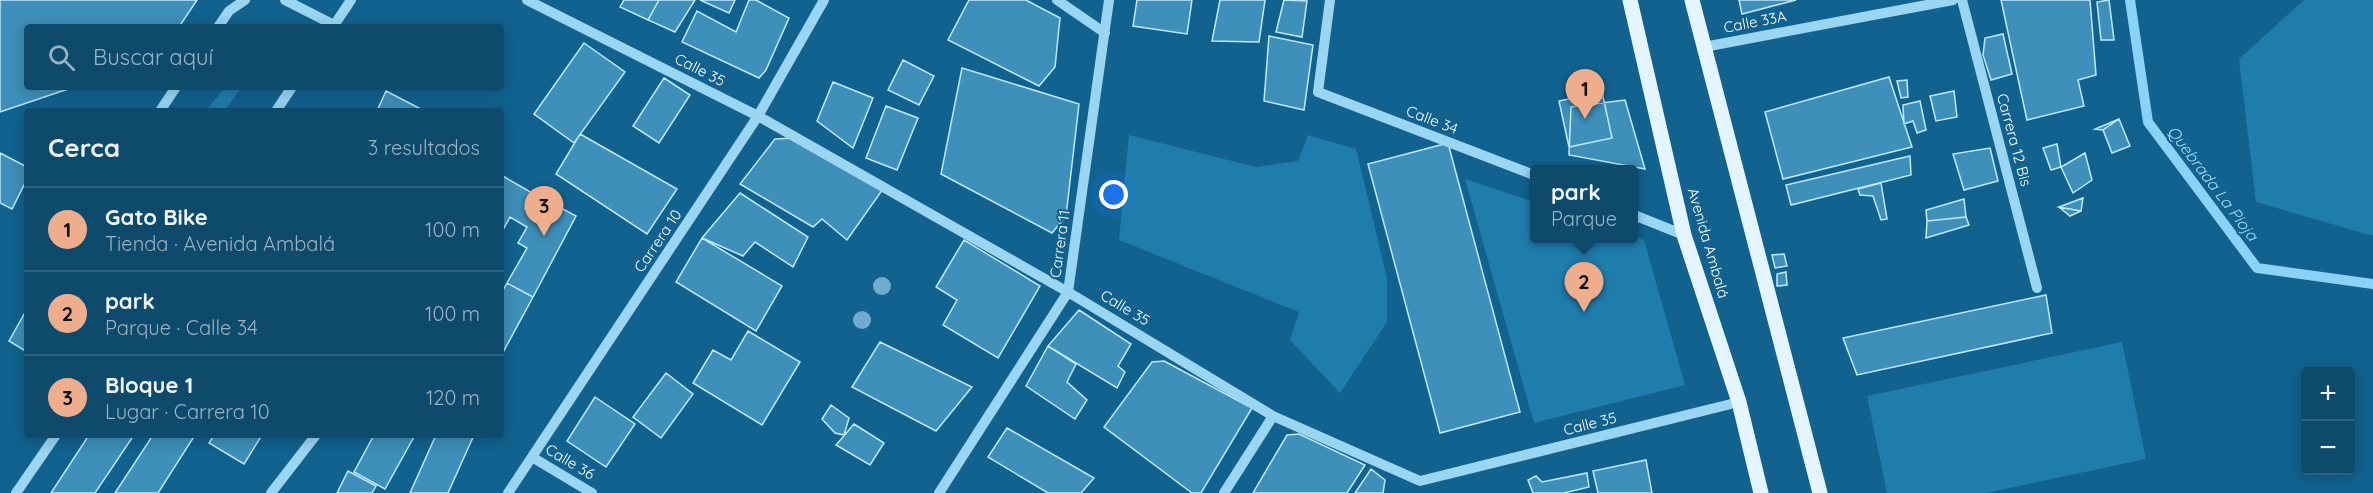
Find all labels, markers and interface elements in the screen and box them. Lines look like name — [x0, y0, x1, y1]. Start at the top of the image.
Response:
street label: Calle 33A — [1722, 6, 1788, 37]
search box — [24, 24, 504, 90]
icon: search — [45, 41, 78, 74]
text: Buscar aquí — [93, 43, 213, 71]
street label: Calle 35 — [672, 49, 729, 90]
pin: 1 — [1566, 70, 1604, 119]
street label: Carrera 12 Bis — [1993, 91, 2036, 188]
street label: Calle 34 — [1404, 101, 1461, 138]
water label: Quebrada La Pioja — [2163, 122, 2264, 246]
text: Cerca — [48, 131, 120, 164]
text: 3 resultados — [368, 135, 480, 160]
popup — [1530, 165, 1638, 243]
text: park — [1551, 178, 1601, 206]
your location — [1099, 180, 1128, 209]
pin: 3 — [524, 186, 564, 236]
street label: Avenida Ambalá — [1684, 186, 1733, 300]
text: Gato Bike — [105, 203, 208, 231]
street label: Carrera 10 — [630, 206, 686, 276]
text: Parque — [1551, 206, 1617, 231]
street label: Carrera 11 — [1045, 209, 1074, 279]
text: 1 — [64, 217, 71, 242]
text: 100 m — [425, 217, 480, 242]
text: Tienda · Avenida Ambalá — [105, 231, 335, 256]
pin: 2 — [1564, 262, 1604, 312]
street label: Calle 35 — [1097, 285, 1153, 330]
text: park — [105, 287, 155, 315]
text: 2 — [62, 301, 73, 326]
text: 100 m — [425, 301, 480, 326]
text: Parque · Calle 34 — [105, 315, 258, 340]
map controls — [2301, 367, 2355, 475]
button: + — [2301, 367, 2355, 421]
text: Bloque 1 — [105, 371, 193, 399]
text: 3 — [62, 385, 73, 410]
text: 120 m — [426, 385, 480, 410]
text: Lugar · Carrera 10 — [105, 399, 270, 424]
street label: Calle 35 — [1561, 408, 1618, 439]
button: − — [2301, 421, 2355, 475]
street label: Calle 36 — [542, 439, 598, 484]

